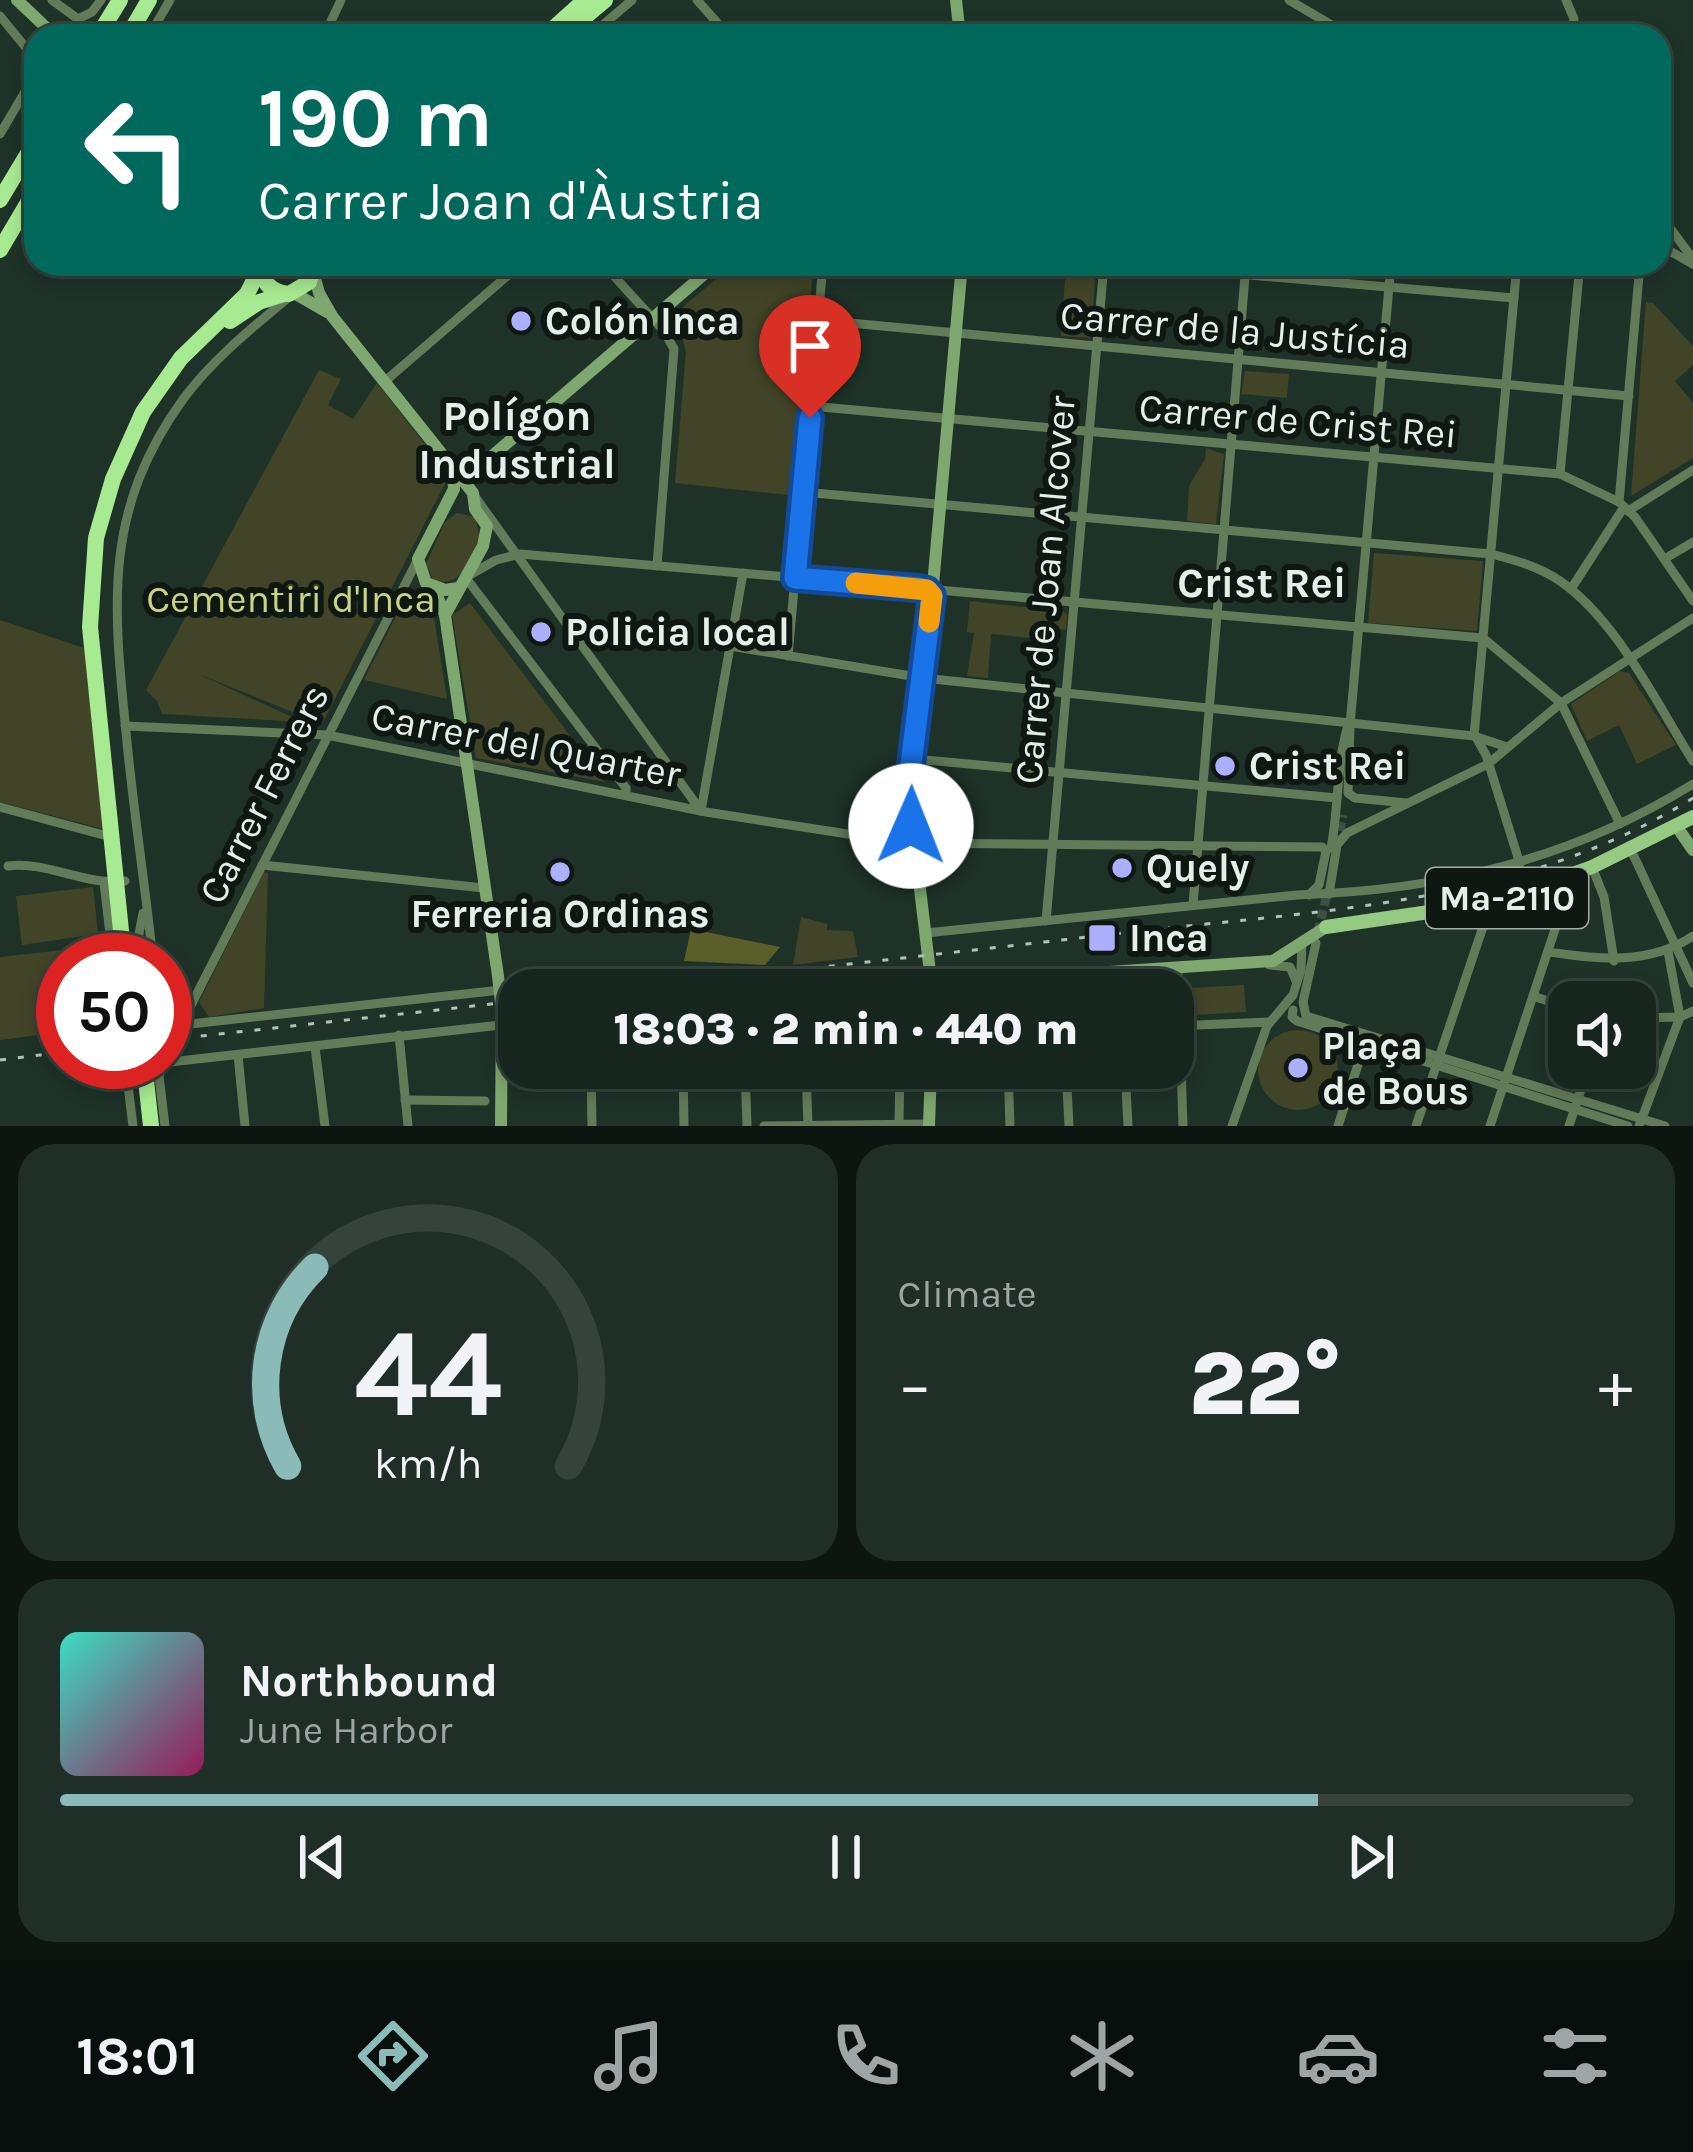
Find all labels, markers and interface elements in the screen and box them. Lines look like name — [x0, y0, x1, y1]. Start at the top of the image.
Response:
text: 190 m — [258, 69, 493, 167]
icon: left — [60, 72, 216, 228]
text: Carrer Joan d'Àustria — [258, 169, 763, 233]
street label: Carrer de la Justícia — [1058, 292, 1412, 368]
pin — [759, 295, 861, 418]
place label: Colón Inca — [545, 298, 740, 344]
marker: Colón Inca — [508, 308, 534, 334]
icon: arrive — [777, 313, 843, 379]
street label: Carrer de Crist Rei — [1137, 384, 1459, 458]
district label: Polígon Industrial — [418, 391, 616, 489]
street label: Carrer de Joan Alcover — [1005, 393, 1085, 786]
district label: Crist Rei — [1177, 558, 1347, 608]
park label: Cementiri d'Inca — [146, 576, 436, 622]
place label: Policia local — [565, 609, 790, 655]
marker: Policia local — [528, 619, 554, 645]
street label: Carrer Ferrers — [189, 677, 339, 911]
street label: Carrer del Quarter — [368, 692, 685, 798]
place label: Crist Rei — [1249, 743, 1406, 789]
marker: Crist Rei — [1212, 753, 1238, 779]
position arrow — [848, 763, 974, 889]
place label: Quely — [1146, 845, 1250, 891]
marker: Quely — [1109, 855, 1135, 881]
marker: Ferreria Ordinas — [547, 859, 573, 885]
road number: Ma-2110 — [1426, 868, 1588, 928]
place label: Ferreria Ordinas — [410, 891, 710, 937]
place label: Inca — [1129, 915, 1209, 961]
marker: Inca — [1086, 922, 1118, 954]
speed limit sign: 50 — [36, 933, 192, 1089]
map controls — [1548, 981, 1656, 1089]
button: sound — [1548, 981, 1656, 1089]
text: 18:03 · 2 min · 440 m — [614, 1003, 1078, 1055]
place label: Plaça de Bous — [1322, 1023, 1469, 1114]
marker: Plaça de Bous — [1285, 1055, 1311, 1081]
text: Climate — [898, 1271, 1037, 1317]
text: 44 — [353, 1301, 502, 1446]
text: 22° — [1189, 1331, 1342, 1437]
text: − — [898, 1346, 932, 1424]
text: + — [1598, 1346, 1633, 1424]
text: km/h — [373, 1438, 482, 1488]
text: Northbound — [240, 1655, 498, 1707]
text: June Harbor — [240, 1707, 452, 1753]
icon: previous — [289, 1824, 355, 1890]
icon: pause — [813, 1824, 879, 1890]
icon: next — [1338, 1824, 1404, 1890]
icon: directions — [351, 2014, 435, 2098]
icon: music — [587, 2014, 671, 2098]
icon: phone — [824, 2014, 908, 2098]
icon: climate — [1060, 2014, 1144, 2098]
icon: car — [1296, 2014, 1380, 2098]
icon: filters — [1533, 2014, 1617, 2098]
text: 18:01 — [76, 2024, 198, 2088]

